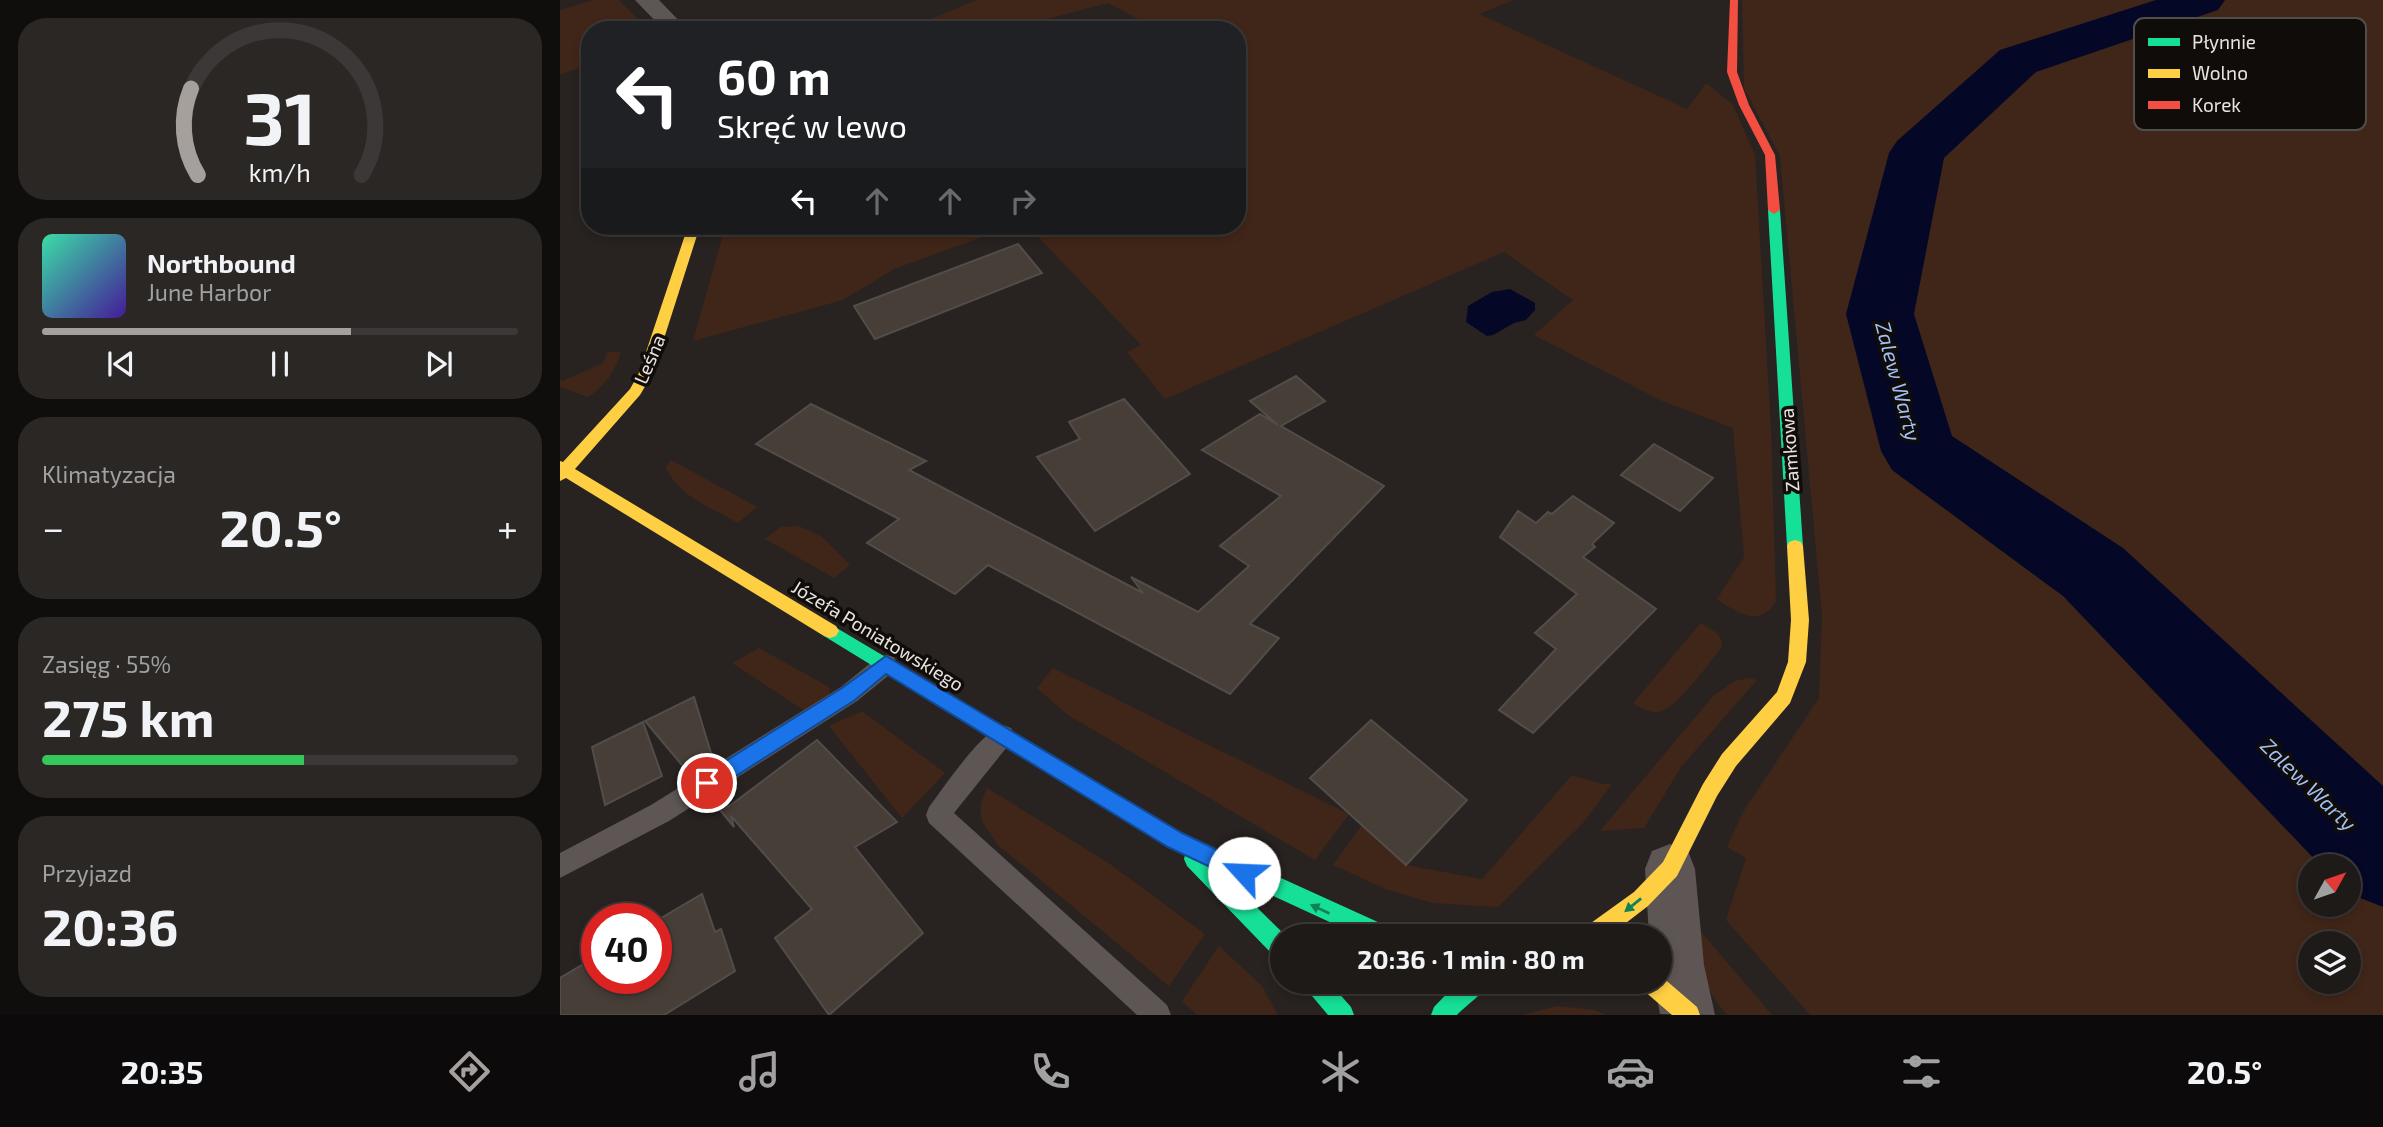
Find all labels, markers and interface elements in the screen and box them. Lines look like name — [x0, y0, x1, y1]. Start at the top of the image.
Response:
legend — [2134, 18, 2366, 130]
text: Płynnie — [2192, 30, 2256, 53]
text: 60 m — [717, 46, 831, 105]
icon: left — [602, 49, 693, 140]
text: Wolno — [2192, 61, 2248, 84]
text: 31 — [244, 72, 316, 160]
text: Korek — [2192, 93, 2241, 116]
text: Skręć w lewo — [717, 106, 907, 144]
text: km/h — [249, 157, 311, 187]
icon: left — [785, 182, 823, 220]
icon: ahead — [858, 182, 896, 220]
icon: ahead — [931, 182, 969, 220]
icon: right — [1004, 182, 1042, 220]
text: Northbound — [147, 247, 296, 278]
text: June Harbor — [147, 278, 271, 306]
water label: Zalew Warty — [1870, 319, 1927, 444]
street label: Leśna — [628, 331, 670, 387]
icon: previous — [102, 345, 140, 383]
icon: pause — [261, 345, 299, 383]
icon: next — [420, 345, 458, 383]
street label: Zamkowa — [1775, 407, 1803, 493]
text: Klimatyzacja — [42, 460, 176, 488]
text: 20.5° — [219, 495, 342, 557]
text: − — [42, 504, 64, 550]
text: + — [497, 504, 518, 550]
street label: Józefa Poniatowskiego — [788, 575, 968, 695]
text: Zasięg · 55% — [42, 650, 171, 678]
text: 275 km — [42, 685, 214, 747]
water label: Zalew Warty — [2256, 732, 2362, 836]
pin — [677, 753, 737, 813]
icon: arrive — [688, 764, 726, 802]
position arrow — [1207, 836, 1281, 910]
north arrow — [2298, 854, 2361, 917]
map controls — [2298, 854, 2361, 994]
text: Przyjazd — [42, 859, 132, 887]
text: 20:36 — [42, 894, 179, 956]
one-way arrow — [1624, 897, 1641, 912]
speed limit sign: 40 — [581, 903, 672, 994]
one-way arrow — [1310, 903, 1330, 915]
button: layers — [2298, 931, 2361, 994]
text: 20:36 · 1 min · 80 m — [1357, 943, 1585, 974]
icon: directions — [445, 1047, 494, 1096]
icon: music — [735, 1047, 784, 1096]
icon: phone — [1026, 1047, 1075, 1096]
icon: climate — [1316, 1047, 1365, 1096]
icon: car — [1606, 1047, 1655, 1096]
icon: filters — [1897, 1047, 1946, 1096]
text: 20:35 — [121, 1052, 204, 1090]
text: 20.5° — [2187, 1052, 2262, 1090]

